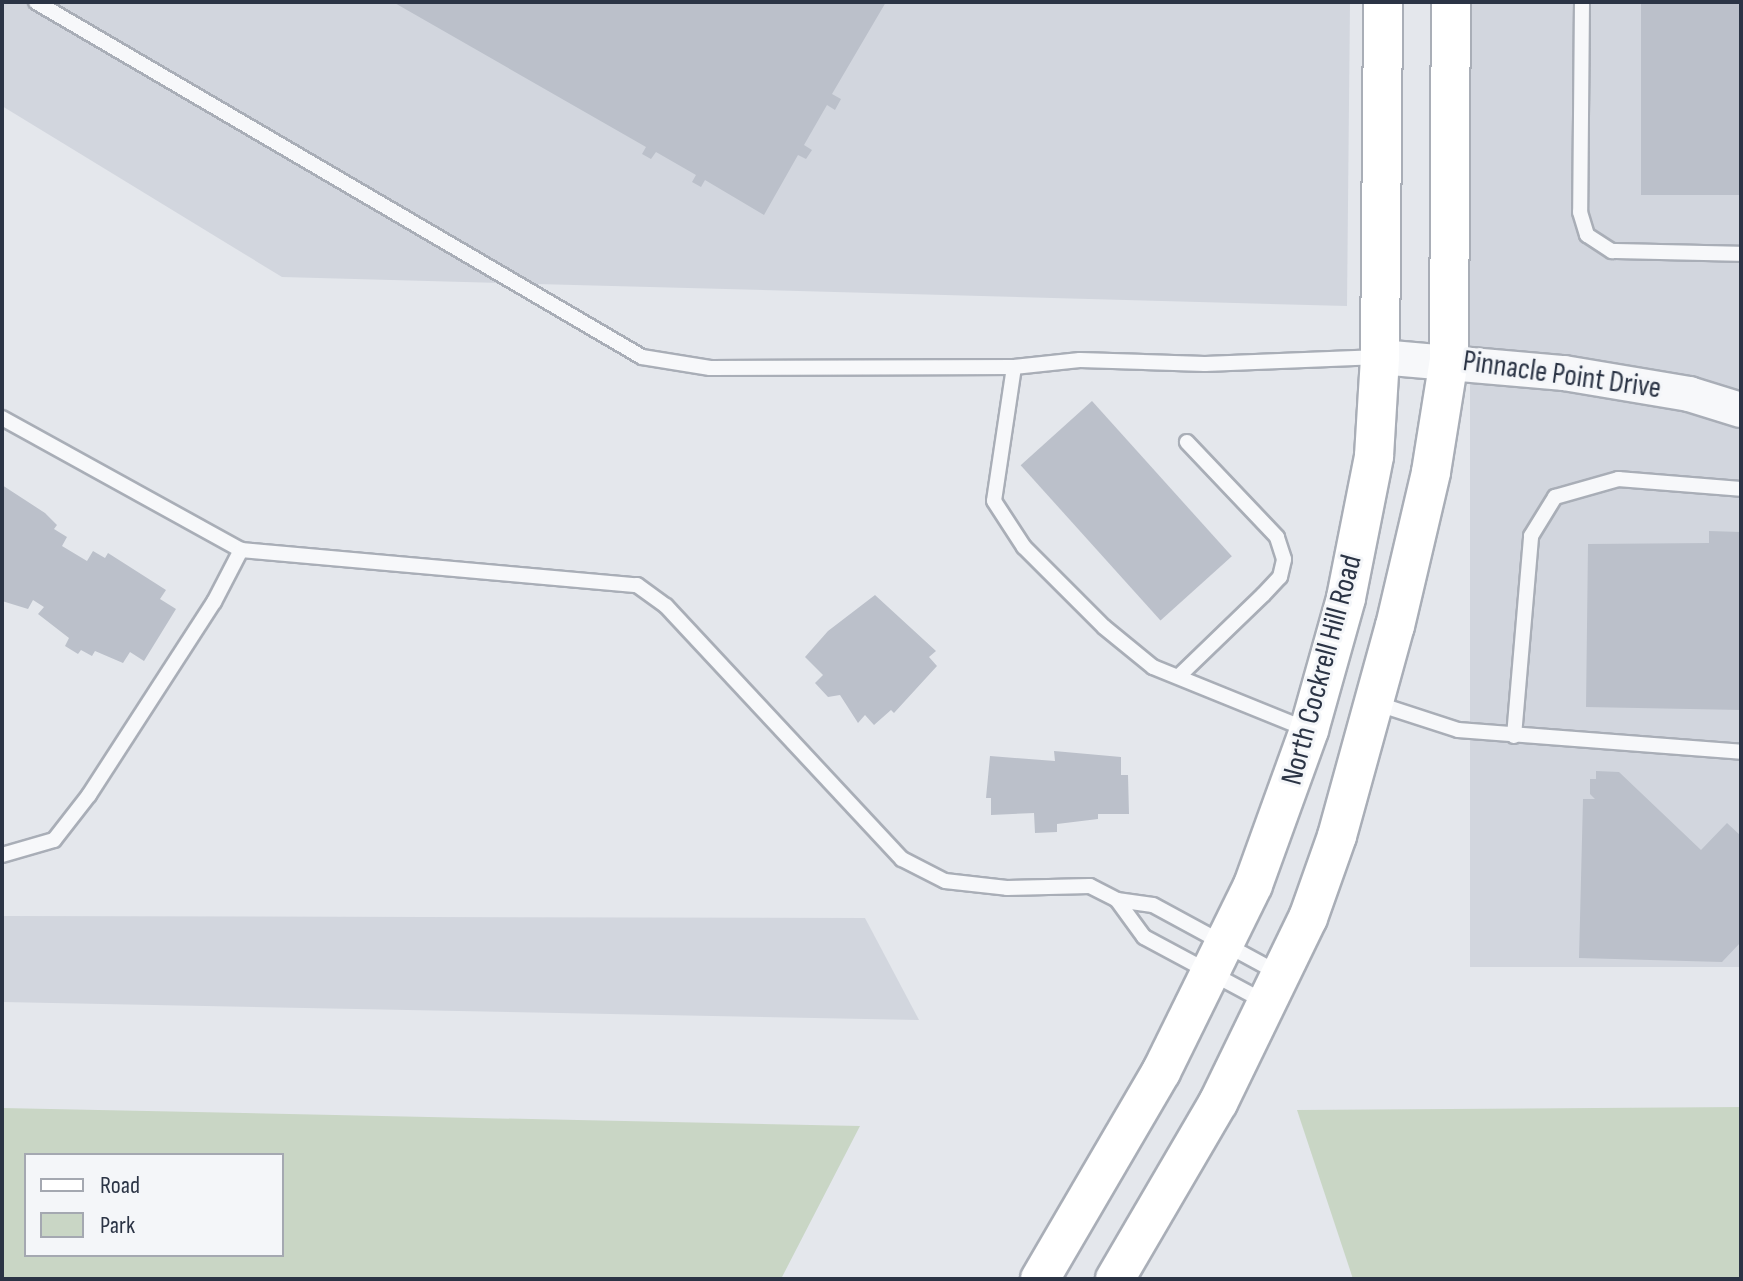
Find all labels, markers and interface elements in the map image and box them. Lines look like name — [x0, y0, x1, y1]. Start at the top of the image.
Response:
street label: Pinnacle Point Drive — [1461, 343, 1663, 407]
street label: North Cockrell Hill Road — [1274, 551, 1370, 789]
legend — [24, 1153, 284, 1257]
text: Road — [100, 1171, 140, 1200]
text: Park — [100, 1211, 135, 1240]

